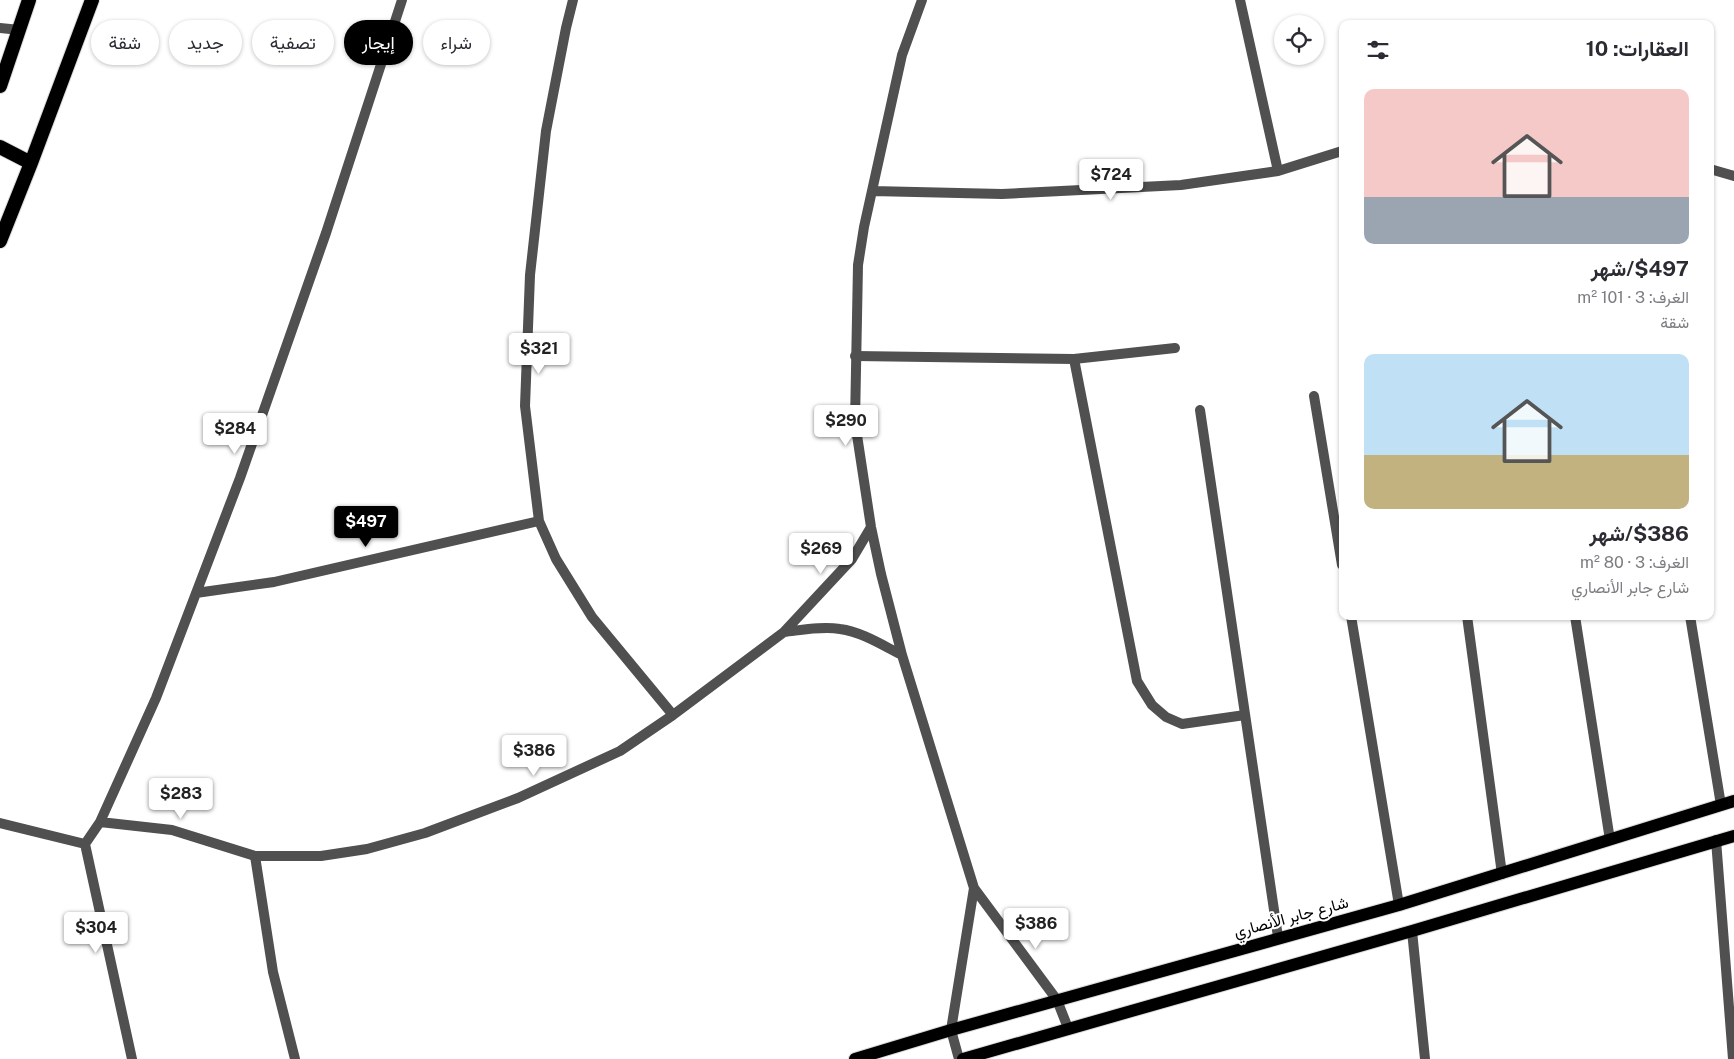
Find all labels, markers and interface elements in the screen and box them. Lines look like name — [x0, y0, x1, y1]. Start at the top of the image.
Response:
map controls — [1274, 15, 1324, 65]
button: locate — [1274, 15, 1324, 65]
chip: شقة — [91, 20, 159, 65]
chip: جديد — [169, 20, 242, 65]
chip: تصفية — [252, 20, 334, 65]
chip: إيجار — [344, 20, 413, 65]
chip: شراء — [423, 20, 490, 65]
icon: filters — [1364, 36, 1392, 64]
text: العقارات: 10 — [1586, 36, 1689, 61]
icon: home — [1482, 121, 1572, 211]
pin: $724 — [1081, 158, 1141, 201]
text: $724 — [1090, 165, 1132, 184]
text: $497/شهر — [1591, 256, 1689, 281]
text: الغرف: 3 · 101 m² — [1577, 288, 1689, 307]
text: شقة — [1660, 313, 1689, 332]
pin: $321 — [509, 332, 569, 375]
text: $321 — [520, 339, 558, 358]
icon: home — [1482, 386, 1572, 476]
pin: $290 — [816, 404, 876, 447]
text: $290 — [825, 411, 867, 430]
pin: $284 — [205, 412, 265, 455]
text: $284 — [214, 419, 256, 438]
pin: $497 — [336, 506, 396, 548]
text: $497 — [345, 512, 387, 531]
text: $386/شهر — [1589, 521, 1689, 546]
pin: $269 — [791, 532, 851, 575]
text: $269 — [800, 539, 842, 558]
text: الغرف: 3 · 80 m² — [1580, 553, 1689, 572]
text: شارع جابر الأنصاري — [1571, 578, 1689, 597]
pin: $386 — [504, 734, 564, 777]
text: $386 — [513, 741, 555, 760]
pin: $283 — [151, 778, 211, 820]
text: $283 — [160, 784, 202, 803]
street label: شارع جابر الأنصاري — [1232, 893, 1351, 945]
pin: $386 — [1006, 908, 1066, 950]
pin: $304 — [66, 912, 126, 954]
text: $386 — [1015, 914, 1057, 933]
text: $304 — [75, 918, 117, 937]

